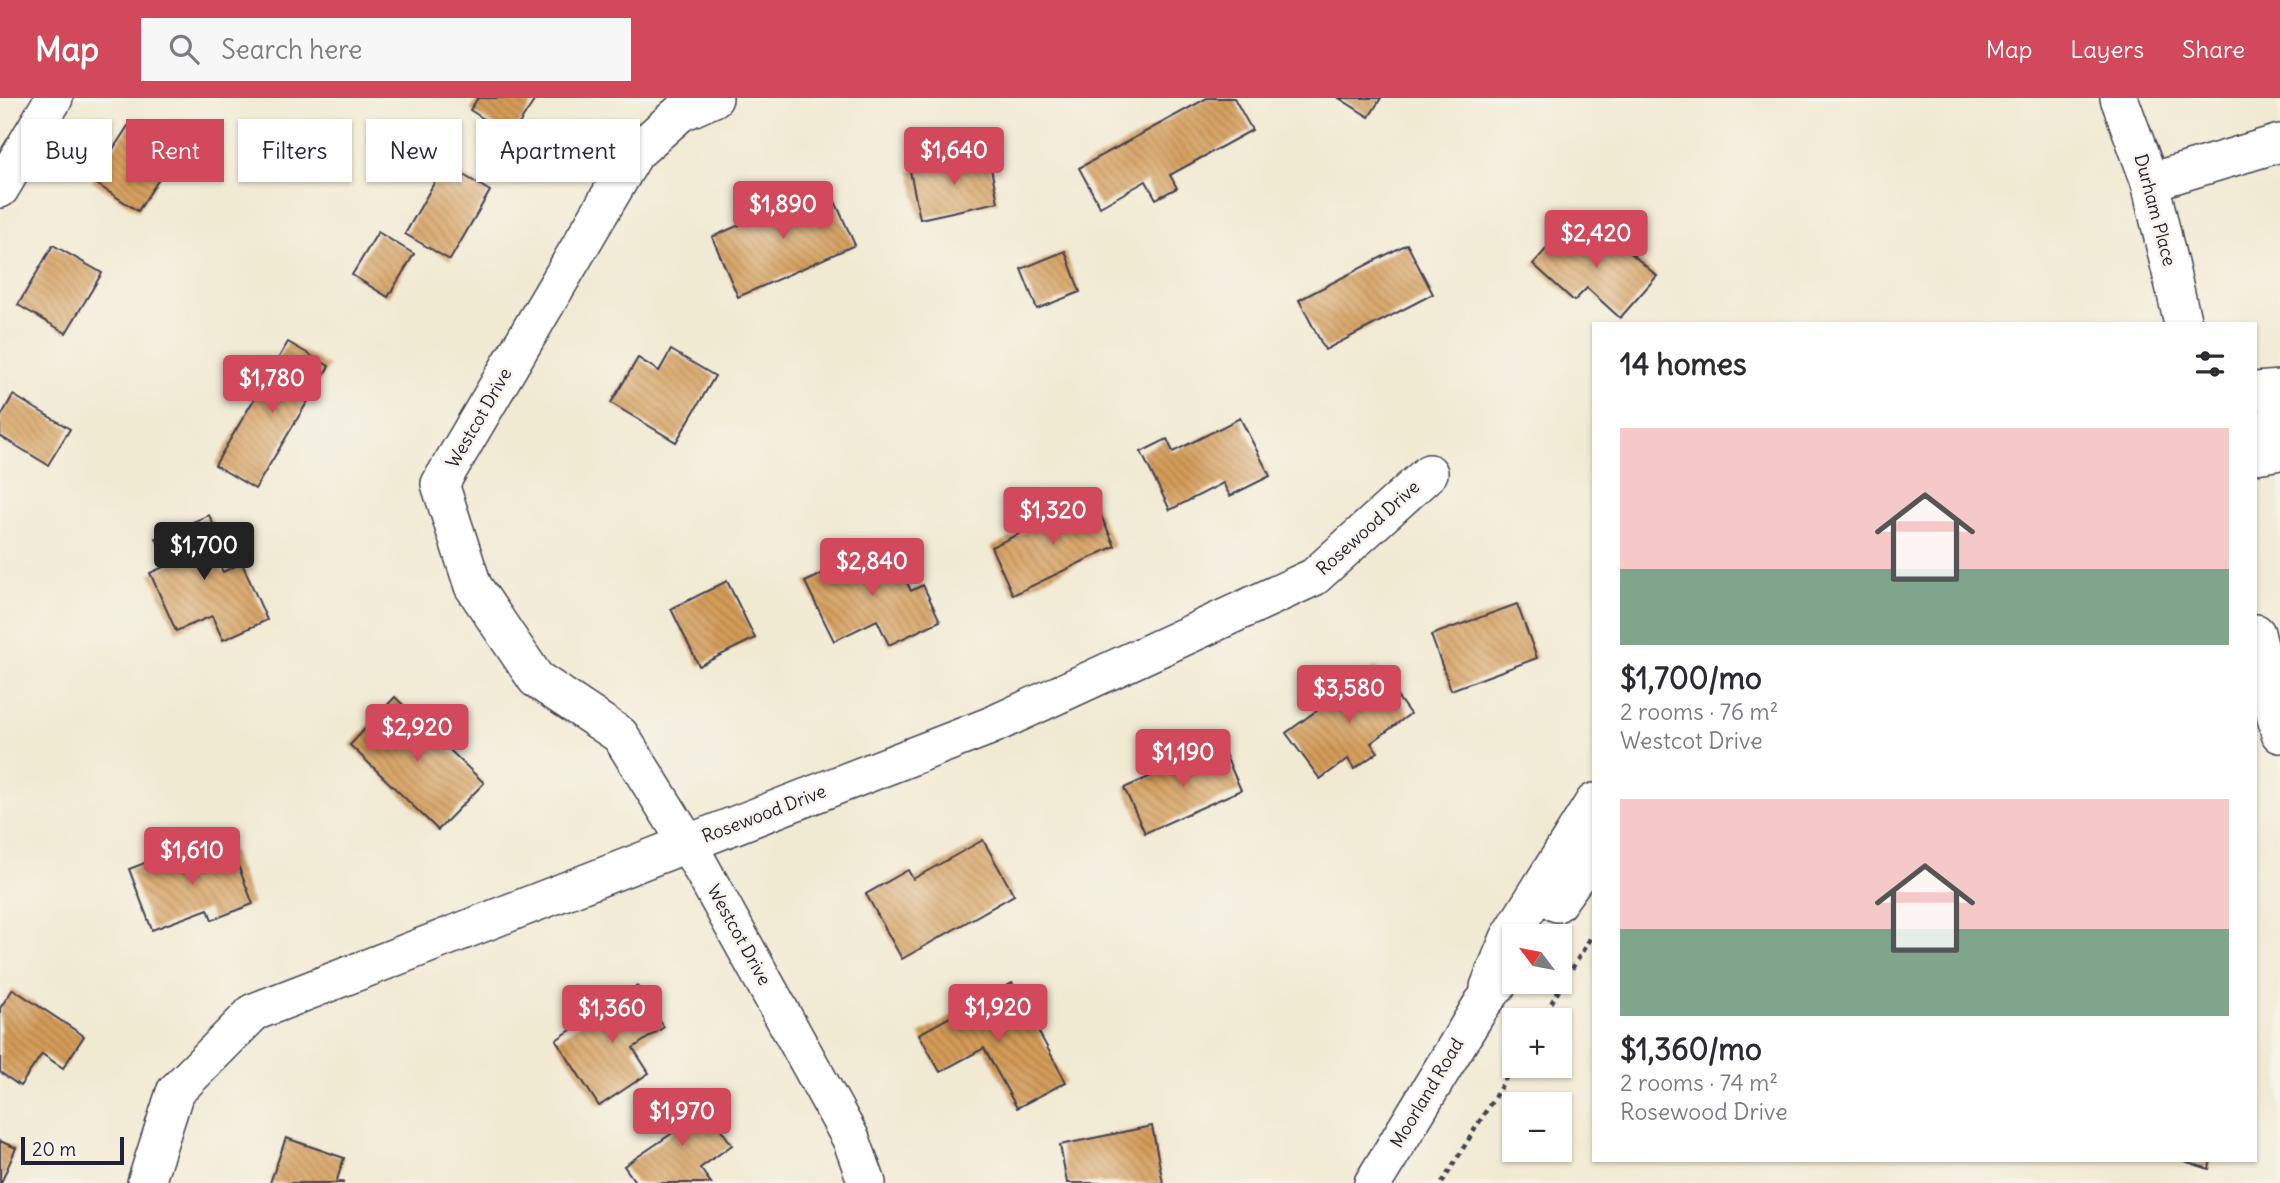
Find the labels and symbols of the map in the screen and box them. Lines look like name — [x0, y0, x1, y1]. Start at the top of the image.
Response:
pin: $1,640 — [897, 127, 1011, 187]
street label: Durham Place — [2130, 151, 2181, 268]
pin: $1,890 — [726, 181, 840, 241]
pin: $2,420 — [1539, 211, 1653, 270]
pin: $1,780 — [215, 356, 329, 415]
street label: Westcot Drive — [441, 364, 516, 472]
street label: Rosewood Drive — [1311, 475, 1424, 580]
pin: $1,320 — [996, 488, 1110, 547]
pin: $1,700 — [147, 522, 261, 582]
pin: $2,840 — [815, 538, 929, 598]
pin: $3,580 — [1292, 666, 1406, 725]
pin: $2,920 — [360, 704, 474, 764]
pin: $1,190 — [1126, 730, 1240, 789]
street label: Rosewood Drive — [698, 779, 829, 848]
pin: $1,610 — [135, 828, 249, 887]
street label: Westcot Drive — [702, 880, 777, 989]
north arrow — [1502, 924, 1572, 994]
pin: $1,920 — [941, 984, 1055, 1044]
pin: $1,360 — [555, 986, 669, 1045]
street label: Moorland Road — [1385, 1033, 1469, 1152]
pin: $1,970 — [625, 1088, 739, 1148]
scale bar — [21, 1134, 124, 1166]

